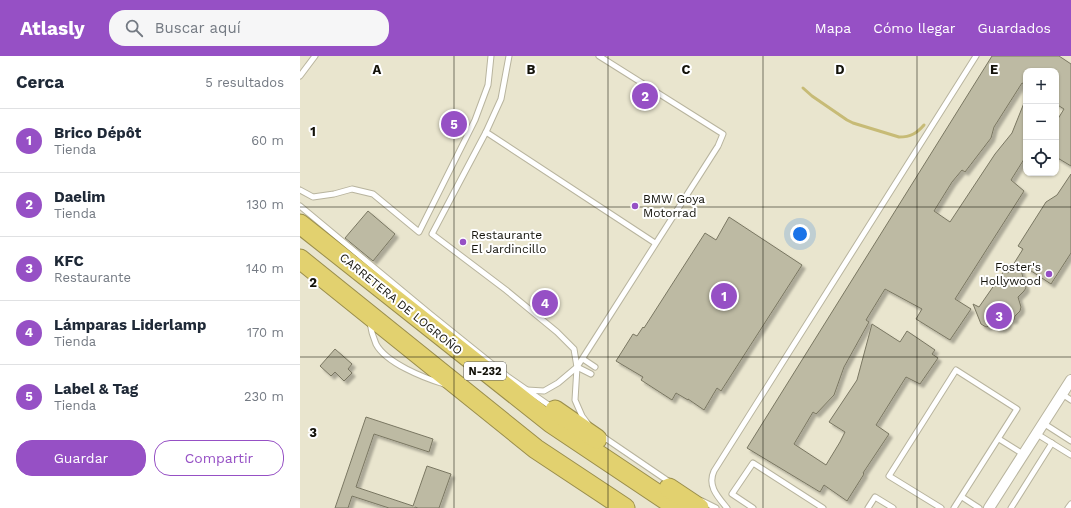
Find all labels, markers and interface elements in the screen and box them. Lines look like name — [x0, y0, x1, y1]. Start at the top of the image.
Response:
search box — [109, 10, 389, 46]
text: Atlasly — [20, 17, 85, 40]
icon: search — [123, 17, 145, 39]
text: Buscar aquí — [155, 19, 241, 37]
text: Mapa — [815, 20, 851, 36]
text: Cómo llegar — [873, 20, 956, 36]
text: Guardados — [978, 20, 1051, 36]
text: A — [373, 62, 382, 77]
text: B — [527, 62, 536, 77]
text: C — [682, 62, 691, 77]
text: D — [835, 62, 845, 77]
text: E — [990, 62, 998, 77]
map controls — [1023, 68, 1059, 176]
button: + — [1023, 68, 1059, 104]
text: Cerca — [16, 72, 64, 92]
text: 5 resultados — [205, 75, 284, 90]
pin: 2 — [632, 81, 658, 111]
button: − — [1023, 104, 1059, 140]
pin: 5 — [441, 109, 467, 139]
text: Brico Dépôt — [54, 124, 141, 142]
text: 1 — [310, 124, 316, 139]
text: 1 — [26, 133, 32, 148]
text: 60 m — [251, 133, 284, 148]
button: locate — [1023, 140, 1059, 176]
text: Tienda — [54, 142, 96, 157]
text: Daelim — [54, 188, 105, 206]
place label: BMW Goya Motorrad — [643, 192, 705, 220]
text: 2 — [25, 197, 33, 212]
text: 130 m — [246, 197, 284, 212]
marker: BMW Goya Motorrad — [630, 201, 640, 211]
text: Tienda — [54, 206, 96, 221]
your location — [790, 224, 810, 244]
place label: Restaurante El Jardincillo — [471, 228, 546, 256]
marker: Restaurante El Jardincillo — [458, 237, 468, 247]
street label: CARRETERA DE LOGROÑO — [337, 250, 465, 358]
text: KFC — [54, 252, 84, 270]
place label: Foster's Hollywood — [980, 260, 1041, 288]
text: 3 — [25, 261, 33, 276]
text: 140 m — [246, 261, 284, 276]
marker: Foster's Hollywood — [1044, 269, 1054, 279]
text: Restaurante — [54, 270, 131, 285]
text: 2 — [309, 275, 317, 290]
pin: 1 — [711, 281, 737, 311]
pin: 4 — [532, 288, 558, 318]
pin: 3 — [986, 301, 1012, 331]
text: Lámparas Liderlamp — [54, 316, 206, 334]
text: 4 — [25, 325, 33, 340]
text: 170 m — [247, 325, 284, 340]
text: Tienda — [54, 334, 96, 349]
road number: N-232 — [464, 362, 506, 380]
text: Label & Tag — [54, 380, 138, 398]
text: 5 — [25, 389, 33, 404]
text: 230 m — [244, 389, 284, 404]
text: Tienda — [54, 398, 96, 413]
text: 3 — [309, 425, 317, 440]
button: Guardar — [16, 440, 146, 476]
button: Compartir — [154, 440, 284, 476]

